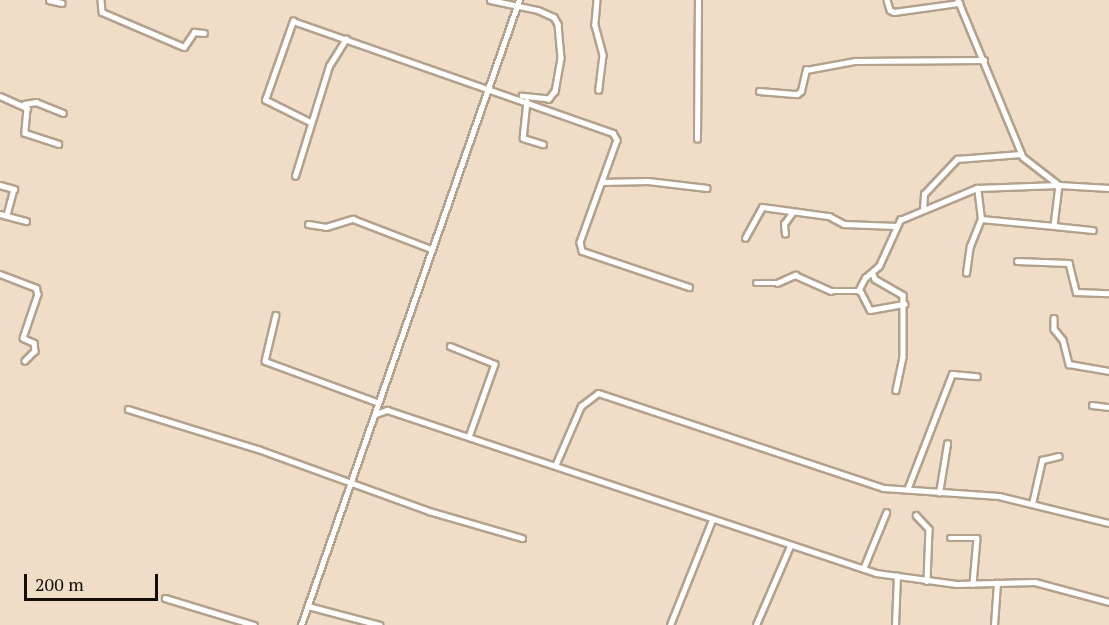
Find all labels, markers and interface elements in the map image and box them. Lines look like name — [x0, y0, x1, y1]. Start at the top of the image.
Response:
scale bar — [27, 562, 160, 600]
text: 200 m — [35, 572, 84, 596]

